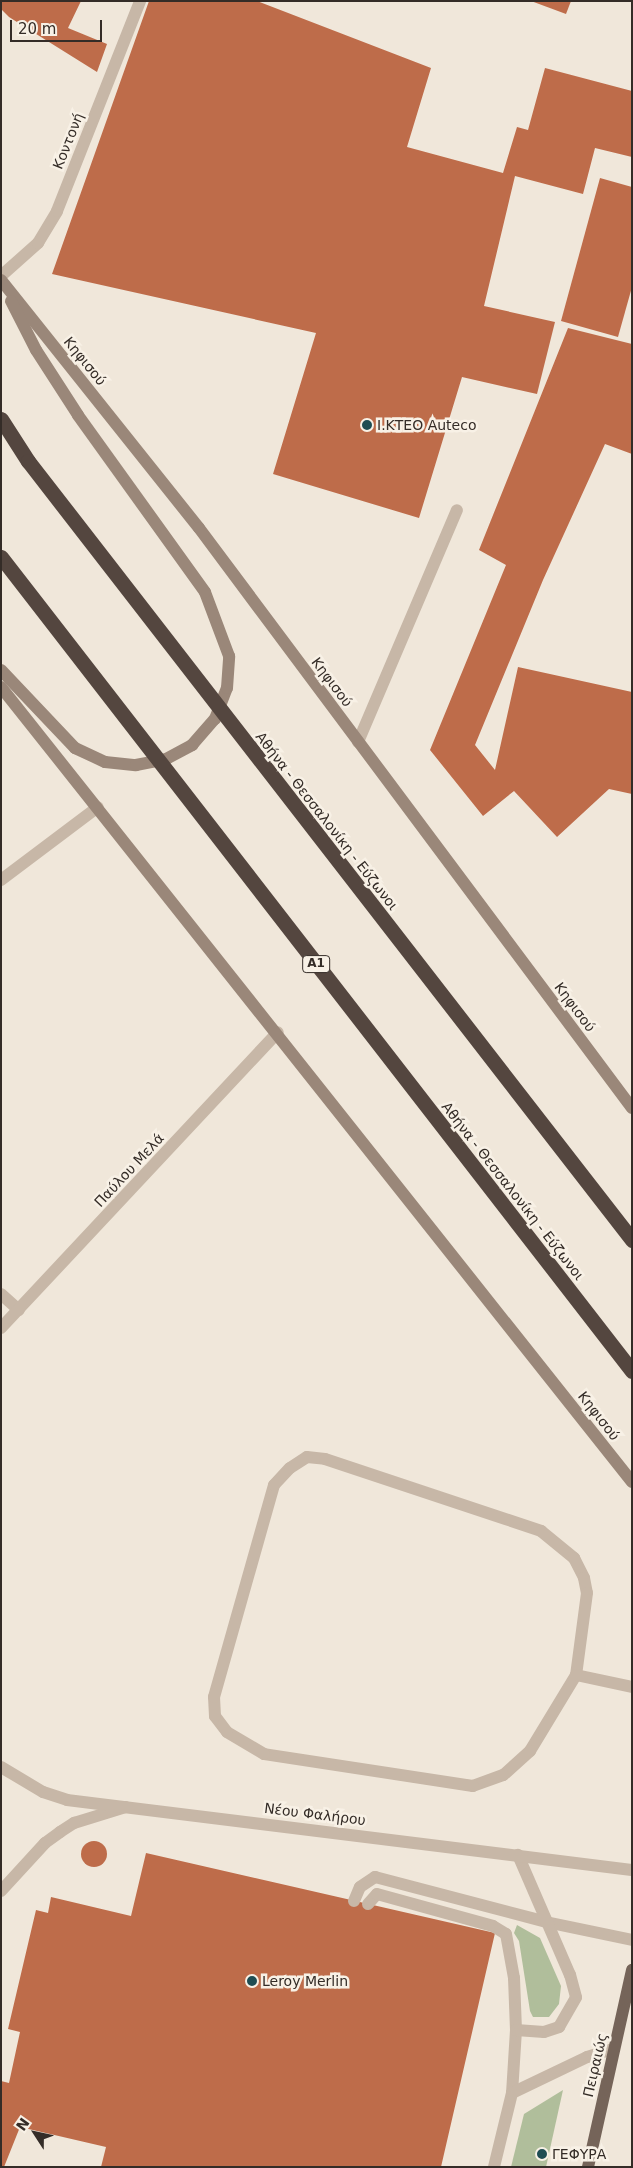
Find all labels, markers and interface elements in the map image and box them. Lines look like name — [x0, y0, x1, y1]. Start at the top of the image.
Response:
scale bar — [12, 10, 105, 42]
text: 20 m — [18, 20, 56, 38]
street label: Κοντονή — [49, 110, 87, 172]
street label: Κηφισού — [60, 333, 110, 389]
place label: Ι.ΚΤΕΟ Auteco — [377, 417, 476, 433]
marker: Ι.ΚΤΕΟ Auteco — [361, 419, 373, 431]
street label: Κηφισού — [308, 654, 356, 710]
street label: Αθήνα - Θεσσαλονίκη - Εύζωνοι — [252, 729, 402, 913]
road number: Α1 — [301, 954, 331, 974]
street label: Κηφισού — [551, 979, 599, 1035]
street label: Αθήνα - Θεσσαλονίκη - Εύζωνοι — [438, 1099, 588, 1283]
street label: Παύλου Μελά — [91, 1130, 167, 1210]
street label: Κηφισού — [575, 1388, 623, 1444]
street label: Νέου Φαλήρου — [263, 1799, 367, 1829]
place label: Leroy Merlin — [262, 1973, 348, 1989]
marker: Leroy Merlin — [246, 1975, 258, 1987]
street label: Πειραιώς — [579, 2031, 611, 2099]
north arrow — [10, 2108, 60, 2158]
text: N — [13, 2115, 33, 2134]
place label: ΓΕΦΥΡΑ — [552, 2146, 606, 2162]
marker: ΓΕΦΥΡΑ — [536, 2148, 548, 2160]

